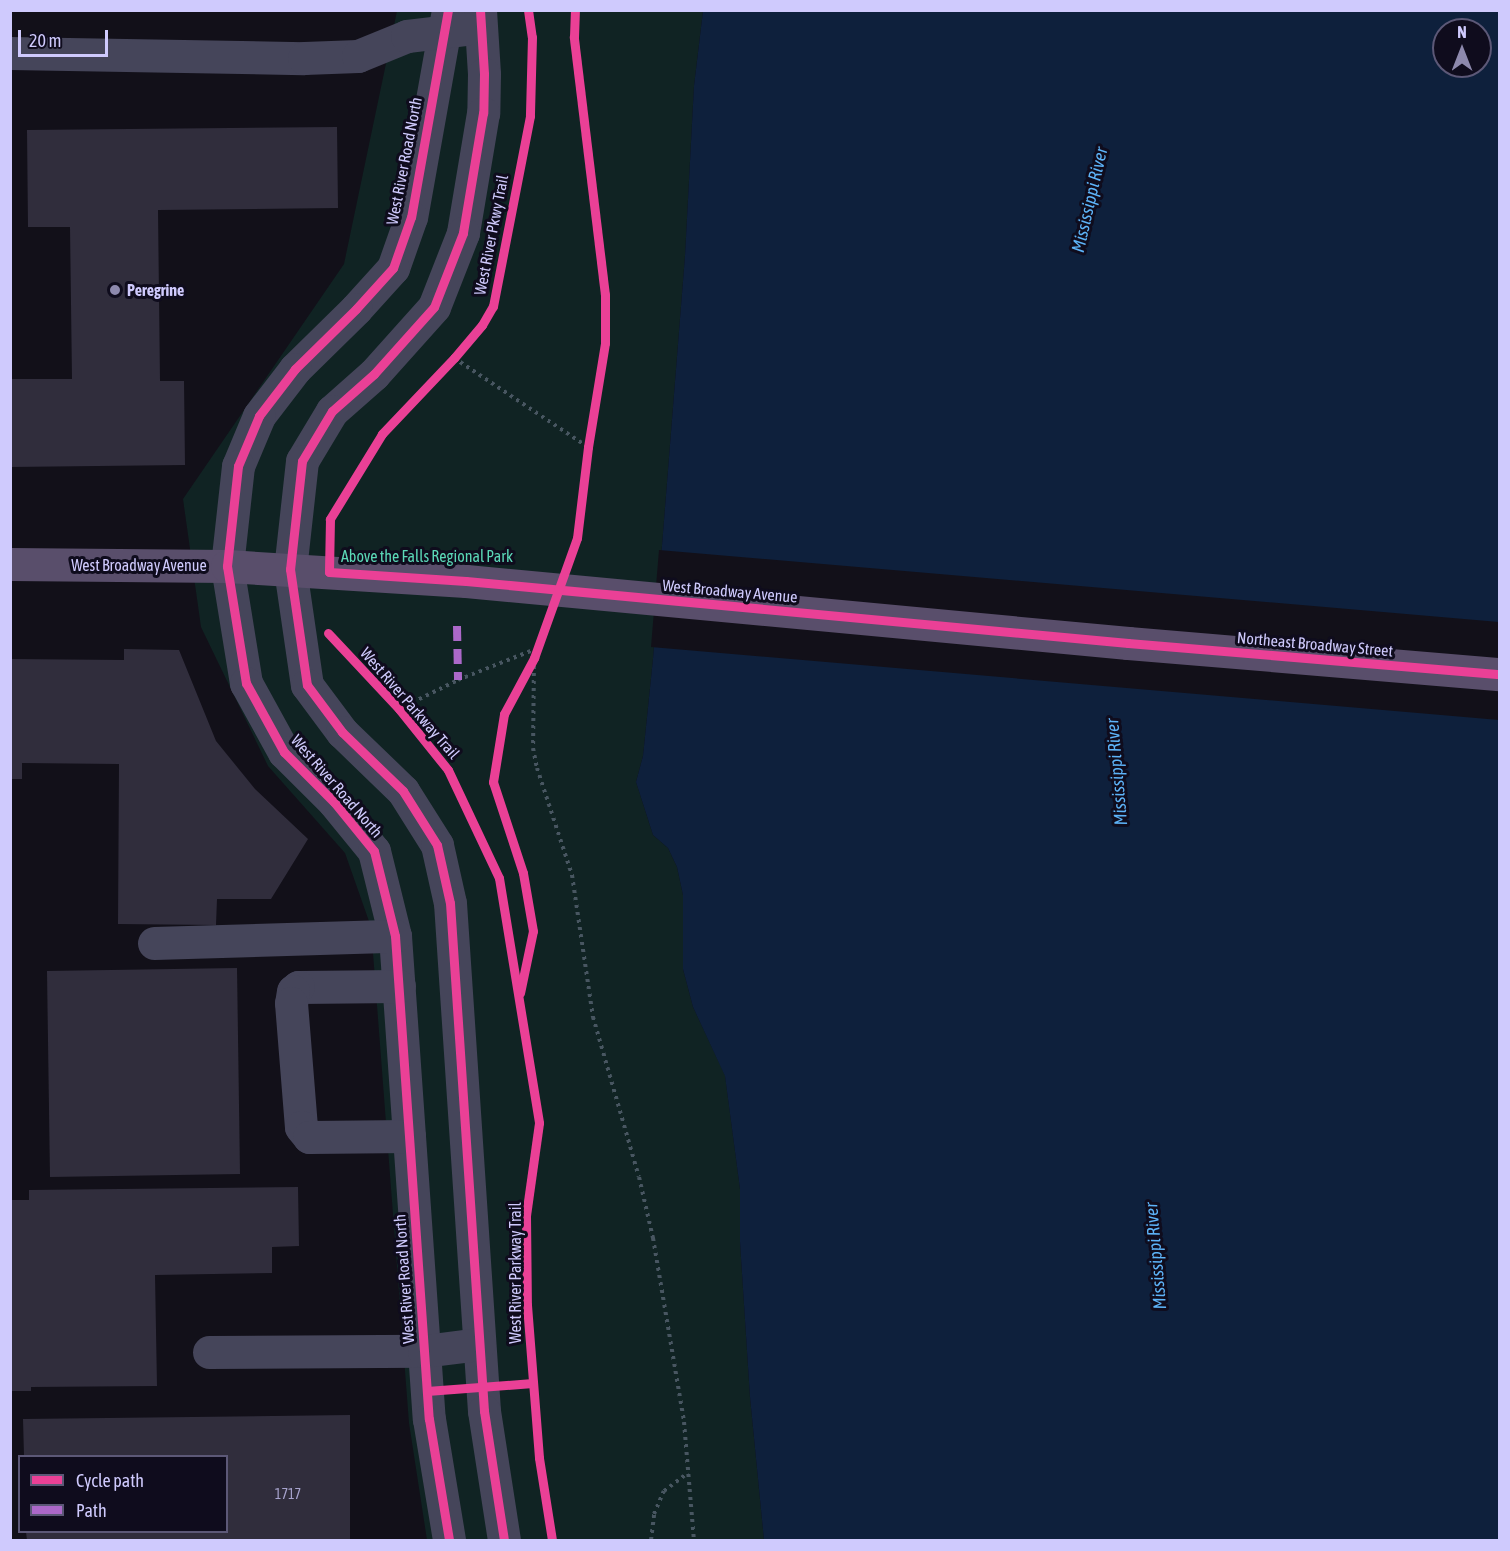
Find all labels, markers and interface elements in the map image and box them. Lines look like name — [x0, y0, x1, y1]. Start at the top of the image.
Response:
scale bar — [21, 18, 111, 56]
north arrow — [1432, 18, 1492, 78]
text: N — [1457, 23, 1467, 41]
text: 20 m — [29, 30, 61, 51]
street label: West River Road North — [382, 95, 426, 227]
water label: Mississippi River — [1067, 145, 1113, 255]
street label: West River Pkwy Trail — [470, 173, 512, 297]
place label: Peregrine — [127, 280, 184, 300]
marker: Peregrine — [108, 283, 122, 297]
park label: Above the Falls Regional Park — [341, 546, 513, 566]
street label: West Broadway Avenue — [71, 555, 207, 575]
street label: West Broadway Avenue — [662, 576, 798, 606]
street label: Northeast Broadway Street — [1236, 628, 1394, 660]
street label: West River Parkway Trail — [356, 643, 464, 763]
water label: Mississippi River — [1102, 718, 1132, 826]
street label: West River Road North — [287, 731, 387, 841]
street label: West River Parkway Trail — [505, 1202, 525, 1344]
water label: Mississippi River — [1141, 1202, 1171, 1310]
street label: West River Road North — [390, 1214, 418, 1344]
legend — [18, 1455, 228, 1533]
text: Cycle path — [76, 1470, 144, 1491]
house number: 1717 — [275, 1486, 301, 1502]
text: Path — [76, 1500, 107, 1521]

